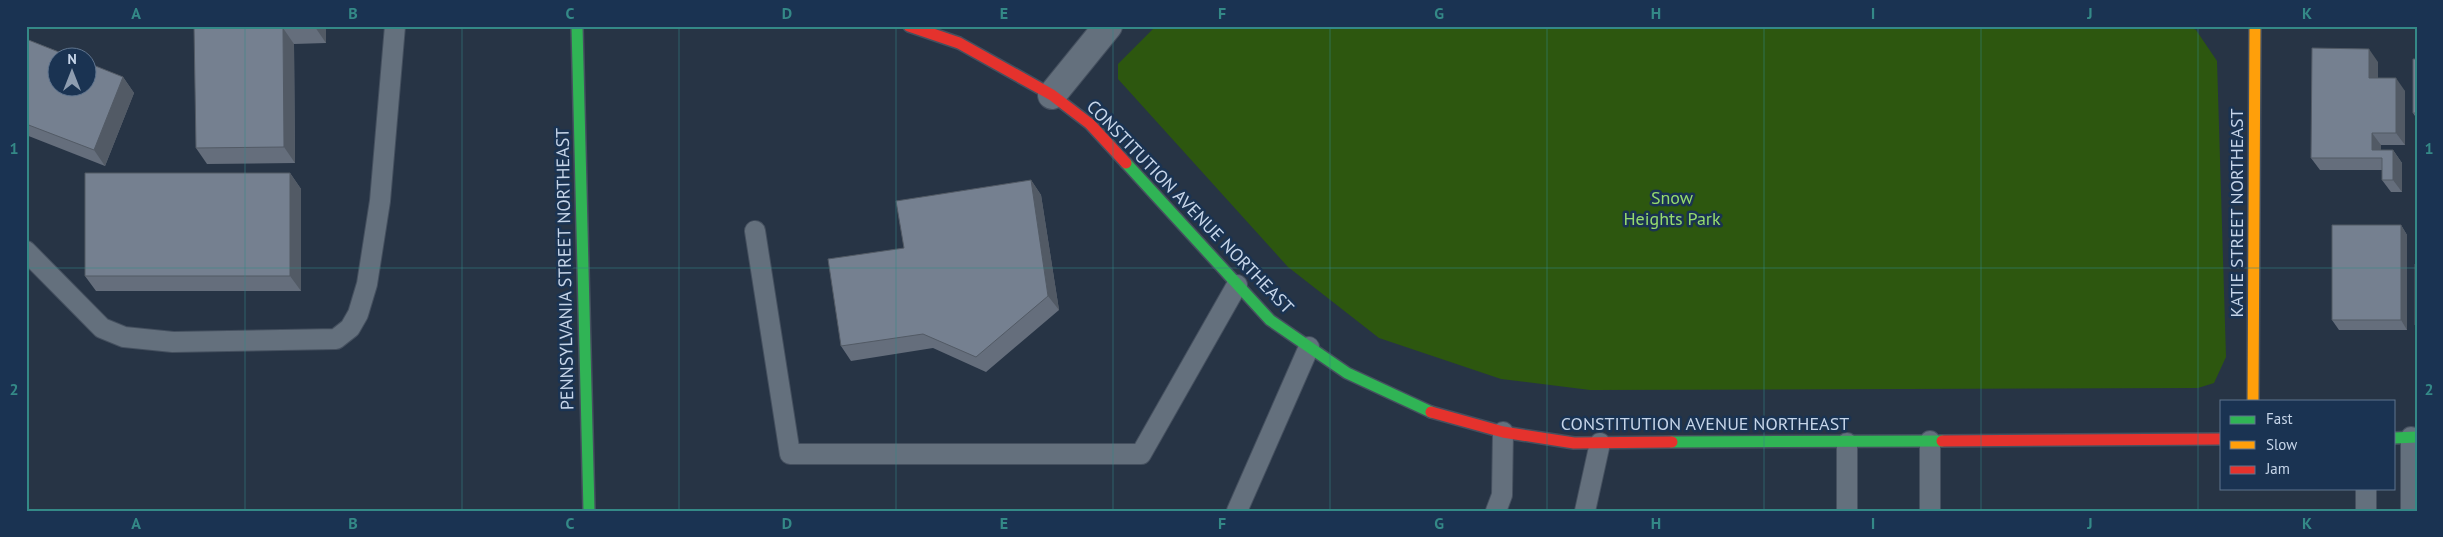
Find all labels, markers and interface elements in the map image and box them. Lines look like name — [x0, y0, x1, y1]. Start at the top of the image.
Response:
text: A — [131, 3, 141, 23]
text: B — [348, 3, 358, 23]
text: C — [566, 3, 575, 23]
text: D — [782, 3, 792, 23]
text: E — [1000, 3, 1008, 23]
text: F — [1218, 3, 1226, 23]
text: G — [1434, 3, 1444, 23]
text: H — [1651, 3, 1661, 23]
text: I — [1871, 3, 1875, 23]
text: J — [2086, 3, 2093, 23]
text: K — [2302, 3, 2312, 23]
north arrow — [48, 48, 98, 98]
text: N — [67, 50, 77, 68]
street label: CONSTITUTION AVENUE NORTHEAST — [1082, 95, 1299, 318]
street label: KATIE STREET NORTHEAST — [2225, 109, 2248, 317]
street label: PENNSYLVANIA STREET NORTHEAST — [551, 128, 578, 410]
text: 1 — [9, 138, 19, 158]
text: 1 — [2424, 138, 2434, 158]
park label: Snow Heights Park — [1623, 186, 1721, 230]
text: 2 — [9, 379, 19, 399]
text: 2 — [2424, 379, 2434, 399]
legend — [2220, 400, 2396, 490]
text: Fast — [2266, 409, 2293, 428]
street label: CONSTITUTION AVENUE NORTHEAST — [1561, 412, 1849, 435]
text: Slow — [2266, 435, 2297, 454]
text: Jam — [2265, 459, 2290, 478]
text: A — [131, 513, 141, 533]
text: B — [348, 513, 358, 533]
text: C — [566, 513, 575, 533]
text: D — [782, 513, 792, 533]
text: E — [1000, 513, 1008, 533]
text: F — [1218, 513, 1226, 533]
text: G — [1434, 513, 1444, 533]
text: H — [1651, 513, 1661, 533]
text: I — [1871, 513, 1875, 533]
text: J — [2086, 513, 2093, 533]
text: K — [2302, 513, 2312, 533]

